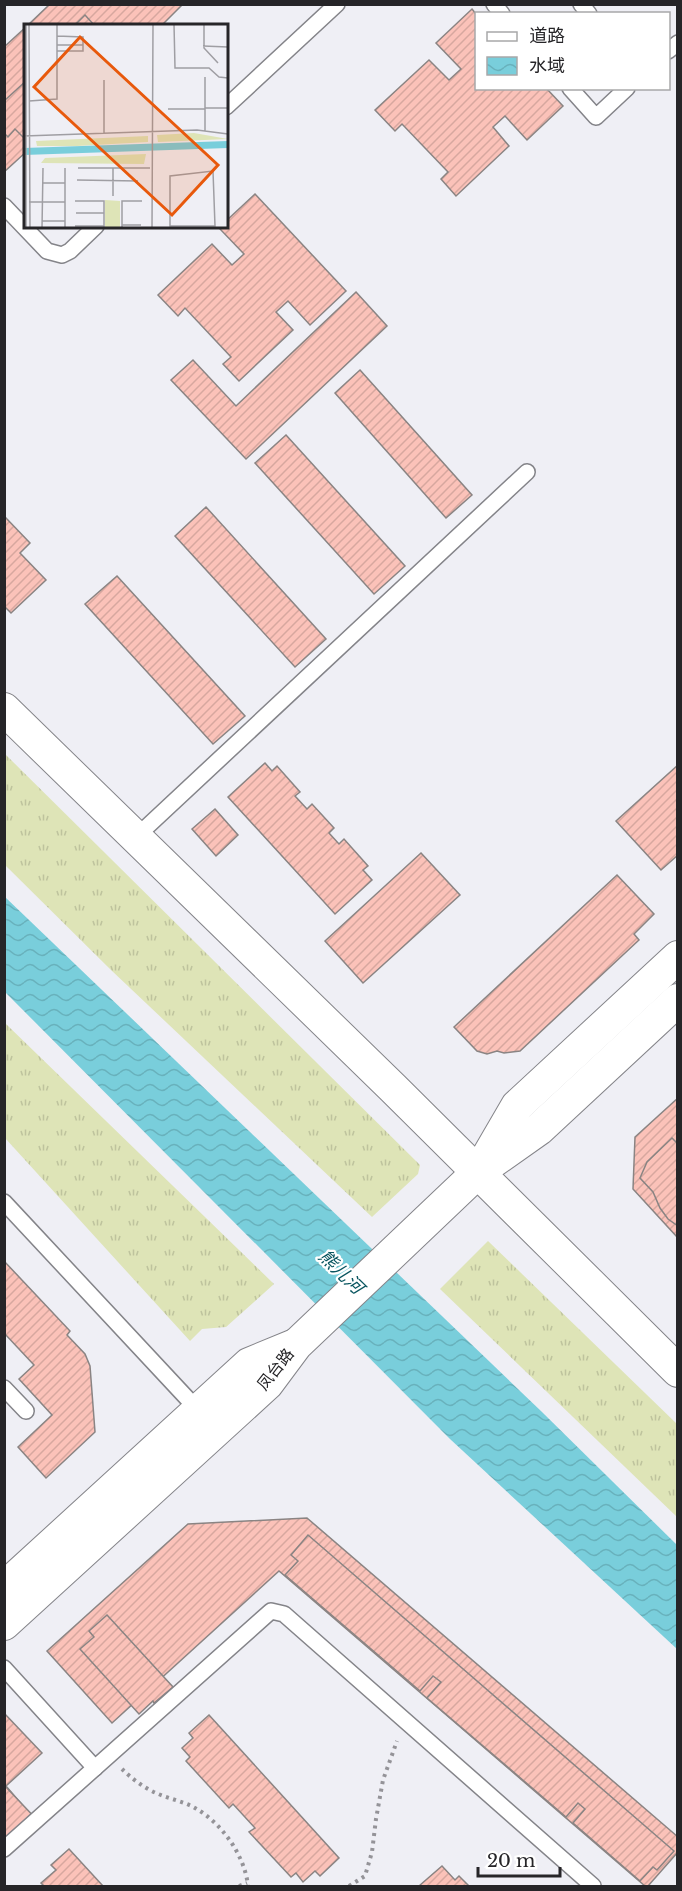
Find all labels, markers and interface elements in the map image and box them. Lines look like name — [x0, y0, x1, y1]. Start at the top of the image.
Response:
legend — [475, 12, 670, 90]
inset map — [24, 24, 228, 228]
text: 道路 — [529, 25, 565, 47]
text: 水域 — [529, 55, 565, 77]
water label: 熊儿河 — [314, 1245, 370, 1301]
street label: 凤台路 — [252, 1344, 298, 1394]
scale bar — [478, 1840, 560, 1878]
text: 20 m — [487, 1850, 535, 1872]

